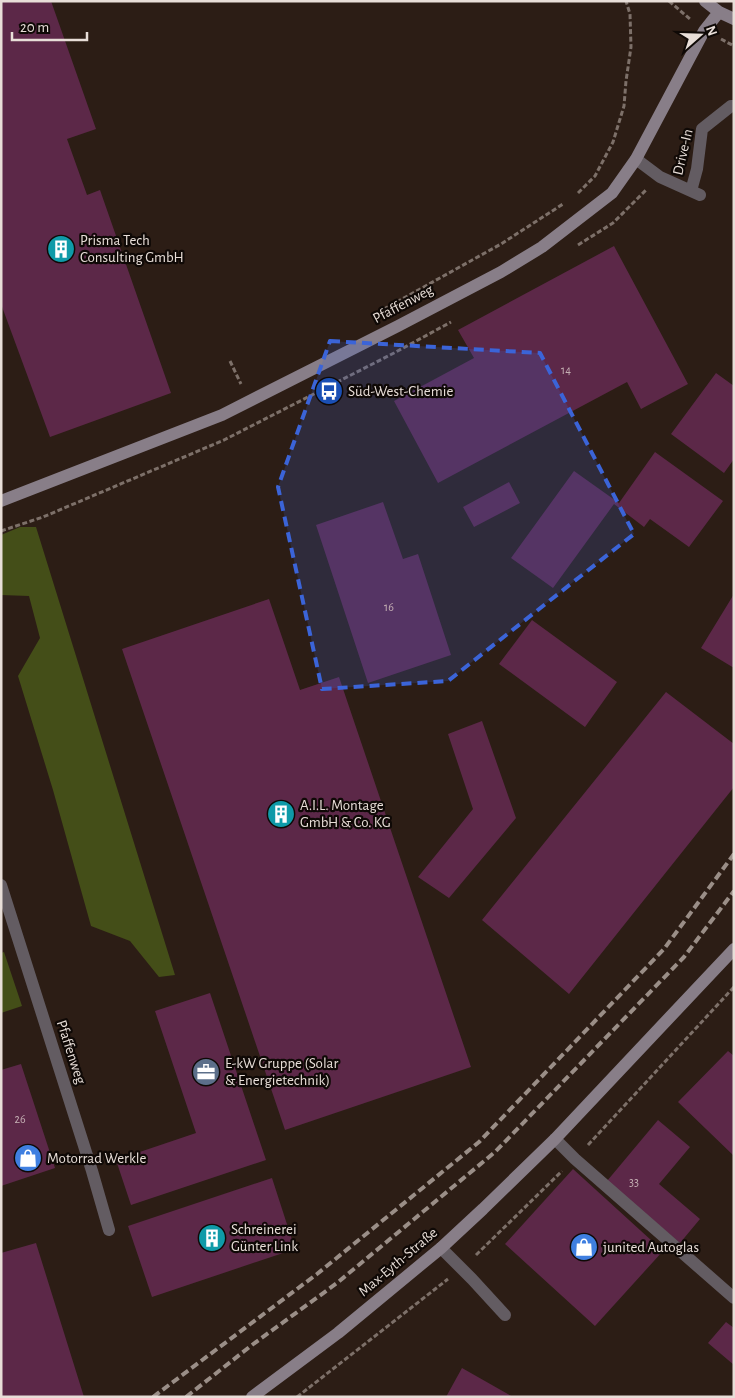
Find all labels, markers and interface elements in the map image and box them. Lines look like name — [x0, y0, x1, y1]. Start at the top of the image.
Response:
scale bar — [12, 10, 88, 42]
north arrow — [675, 10, 725, 60]
text: 20 m — [20, 20, 49, 35]
text: N — [703, 24, 720, 38]
street label: Drive-In — [670, 127, 696, 177]
place label: Prisma Tech Consulting GmbH — [80, 233, 184, 265]
building icon: Prisma Tech Consulting GmbH — [46, 234, 76, 264]
street label: Pfaffenweg — [370, 282, 436, 326]
house number: 14 — [561, 364, 571, 376]
bus stop icon: Süd-West-Chemie — [314, 376, 344, 406]
place label: Süd-West-Chemie — [348, 384, 453, 399]
house number: 16 — [384, 601, 394, 613]
place label: A.I.L. Montage GmbH & Co. KG — [300, 798, 391, 830]
building icon: A.I.L. Montage GmbH & Co. KG — [266, 799, 296, 829]
street label: Pfaffenweg — [54, 1018, 89, 1086]
place label: E-kW Gruppe (Solar & Energietechnik) — [225, 1056, 338, 1088]
office icon: E-kW Gruppe (Solar & Energietechnik) — [191, 1057, 221, 1087]
house number: 26 — [14, 1113, 26, 1125]
shop icon: Motorrad Werkle — [13, 1143, 43, 1173]
place label: Motorrad Werkle — [47, 1151, 146, 1166]
house number: 33 — [629, 1176, 639, 1188]
place label: Schreinerei Günter Link — [231, 1222, 298, 1254]
building icon: Schreinerei Günter Link — [197, 1223, 227, 1253]
street label: Max-Eyth-Straße — [356, 1225, 440, 1299]
shop icon: junited Autoglas — [569, 1232, 599, 1262]
place label: junited Autoglas — [603, 1240, 699, 1255]

